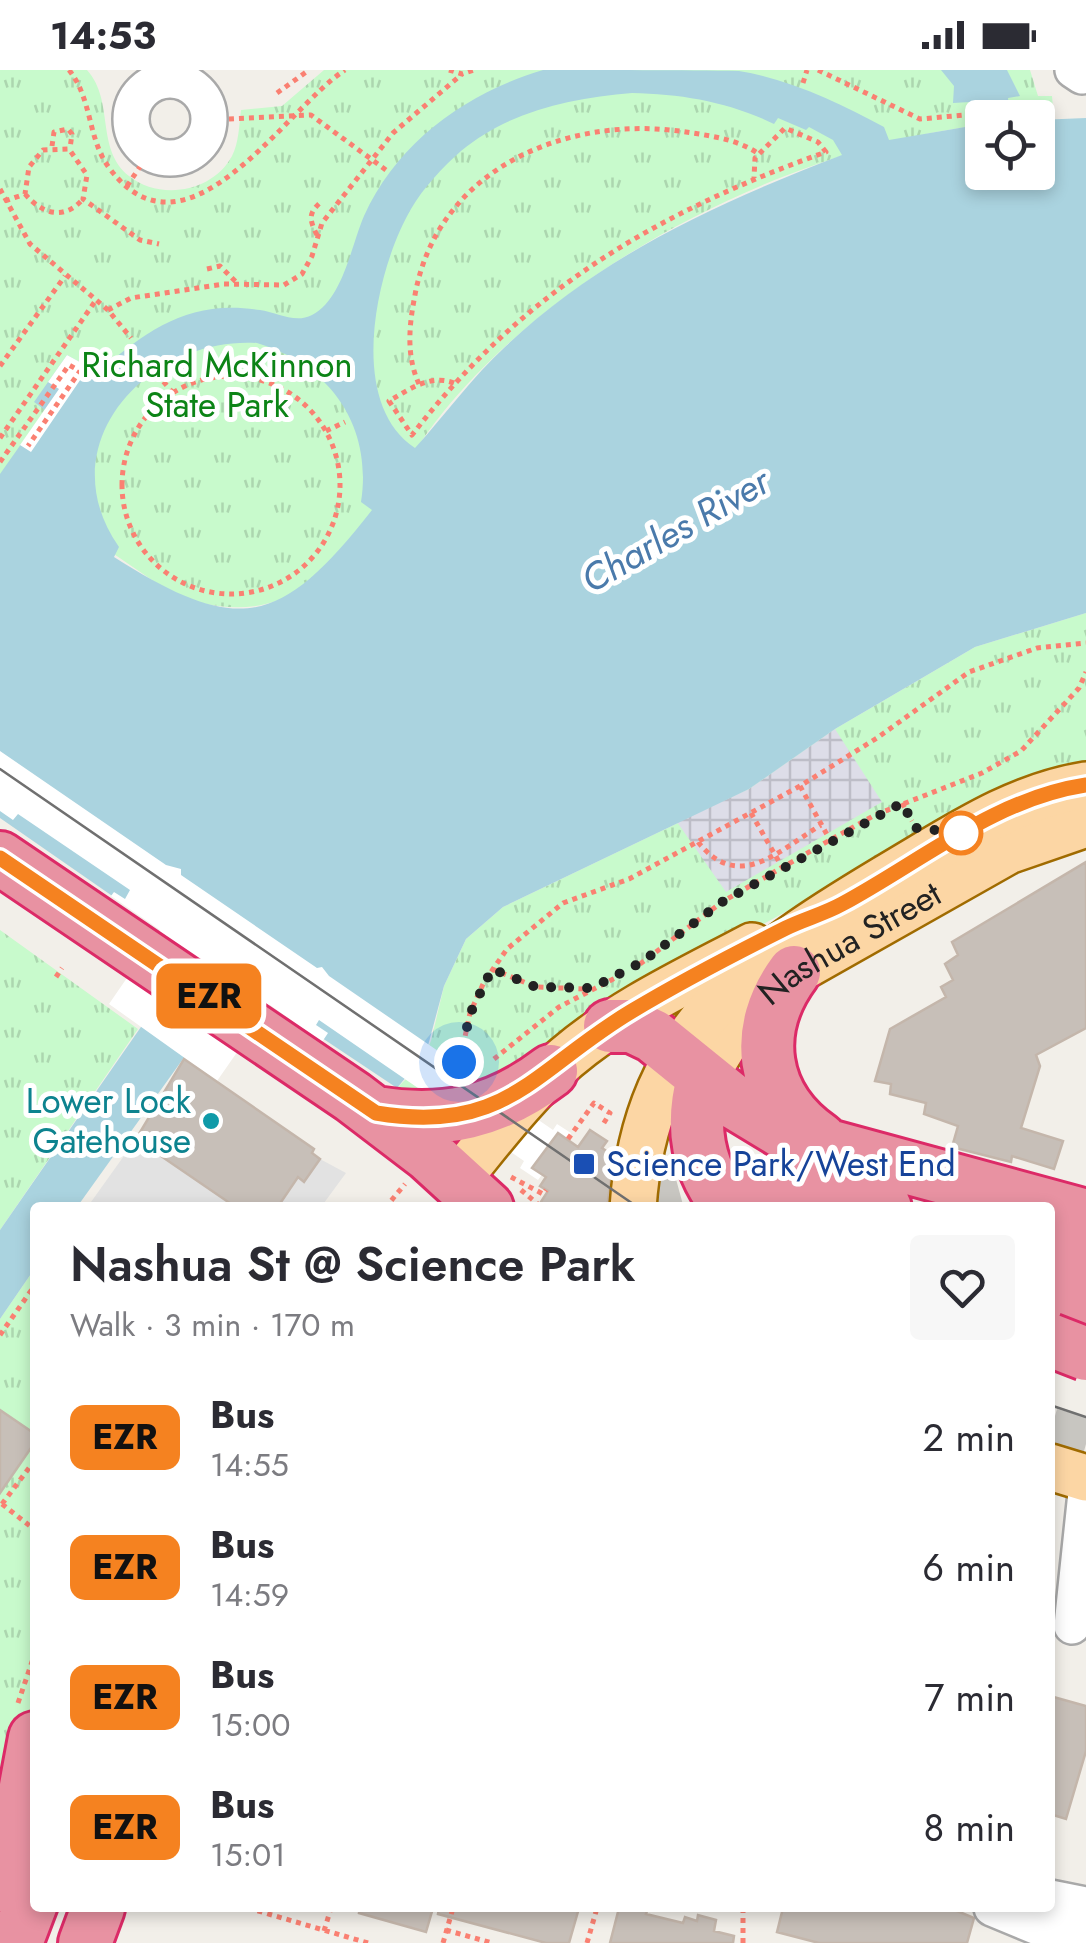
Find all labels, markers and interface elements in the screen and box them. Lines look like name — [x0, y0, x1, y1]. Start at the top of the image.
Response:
text: 14:53 — [50, 8, 156, 63]
map controls — [965, 100, 1055, 190]
button: locate — [965, 100, 1055, 190]
park label: Richard McKinnon State Park — [81, 340, 353, 430]
water label: Charles River — [571, 453, 782, 606]
unlabelled marker — [940, 812, 982, 854]
street label: Nashua Street — [747, 869, 951, 1017]
line badge: EZR — [152, 964, 266, 1028]
text: EZR — [176, 971, 242, 1021]
your location — [434, 1037, 484, 1087]
place label: Lower Lock Gatehouse — [26, 1076, 192, 1166]
marker: Lower Lock Gatehouse — [200, 1110, 222, 1132]
place label: Science Park/West End — [606, 1139, 956, 1189]
marker: Science Park/West End — [571, 1151, 597, 1177]
text: Nashua St @ Science Park — [70, 1230, 636, 1299]
button: heart — [910, 1235, 1015, 1340]
text: Walk · 3 min · 170 m — [70, 1302, 355, 1348]
text: Bus — [210, 1387, 274, 1442]
text: 2 min — [923, 1410, 1015, 1465]
text: EZR — [92, 1412, 158, 1462]
text: 14:55 — [210, 1442, 289, 1488]
text: Bus — [210, 1517, 274, 1572]
text: 6 min — [922, 1540, 1015, 1595]
text: EZR — [92, 1542, 158, 1592]
text: 14:59 — [210, 1572, 289, 1618]
text: Bus — [210, 1647, 274, 1702]
text: 7 min — [924, 1670, 1015, 1725]
text: EZR — [92, 1672, 158, 1722]
text: 15:00 — [210, 1702, 290, 1748]
text: Bus — [210, 1777, 274, 1832]
text: 8 min — [923, 1800, 1015, 1855]
text: EZR — [92, 1802, 158, 1852]
text: 15:01 — [210, 1832, 286, 1878]

